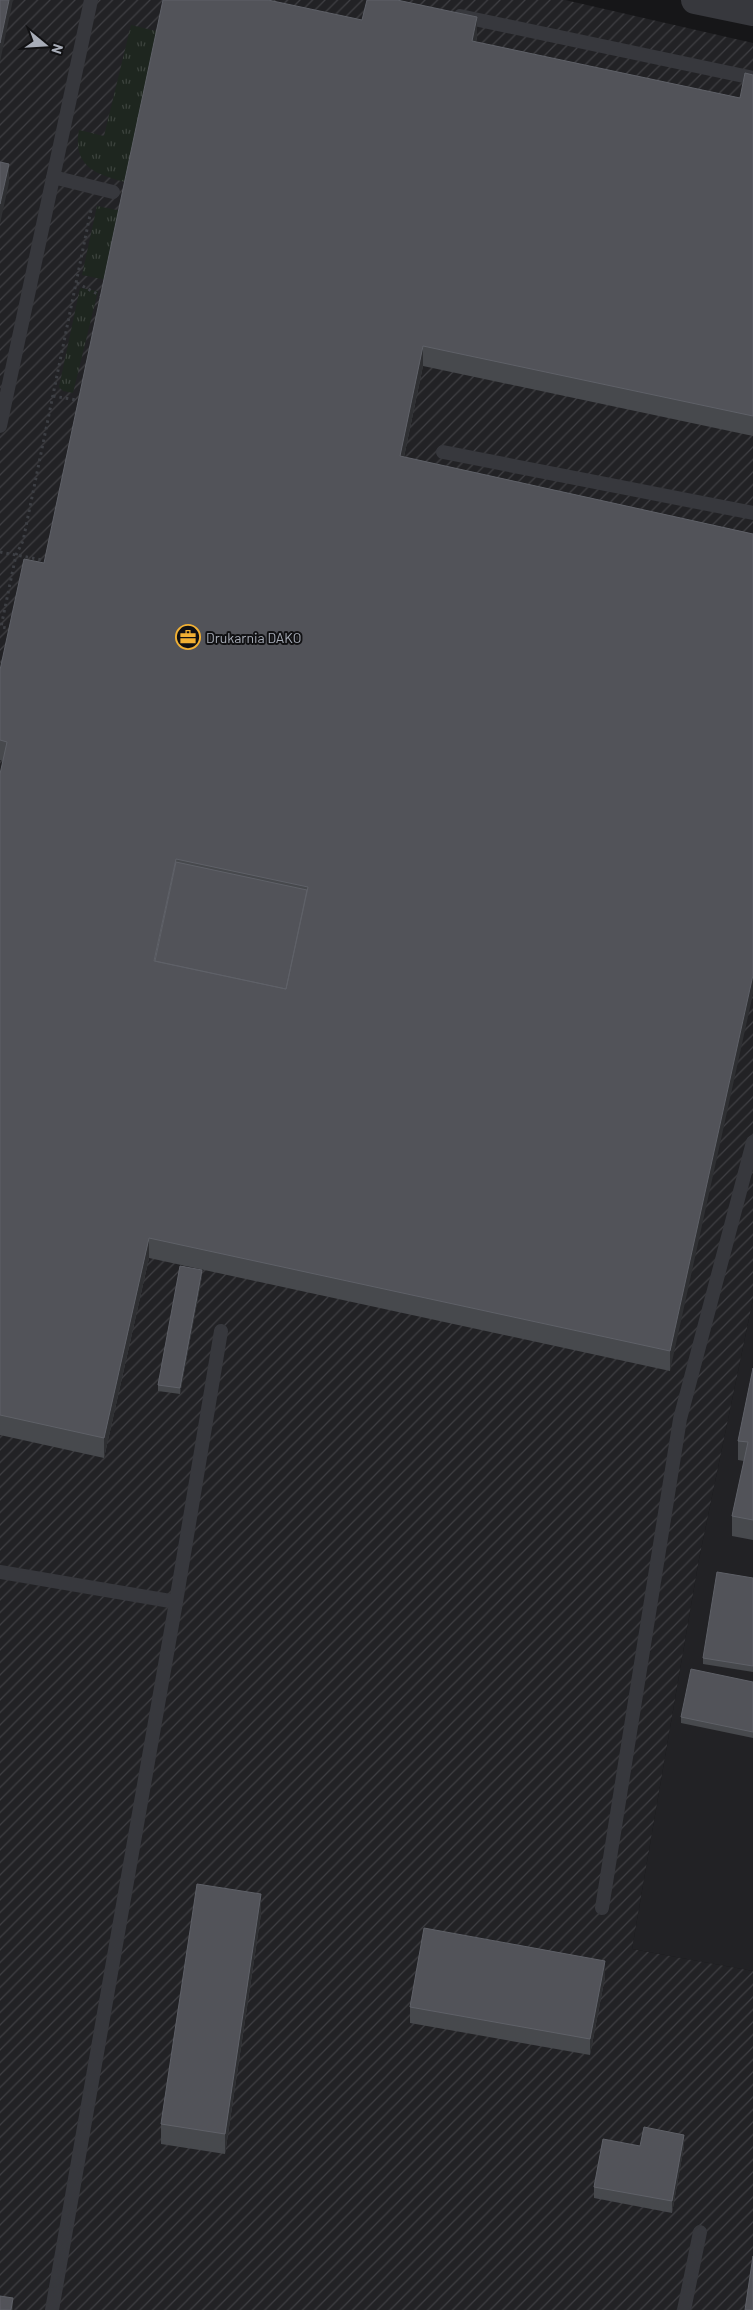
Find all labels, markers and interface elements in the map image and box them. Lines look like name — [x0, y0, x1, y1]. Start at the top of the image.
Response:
north arrow — [20, 20, 70, 70]
text: N — [48, 42, 67, 56]
office icon: Drukarnia DAKO — [175, 624, 201, 650]
place label: Drukarnia DAKO — [206, 629, 301, 646]

